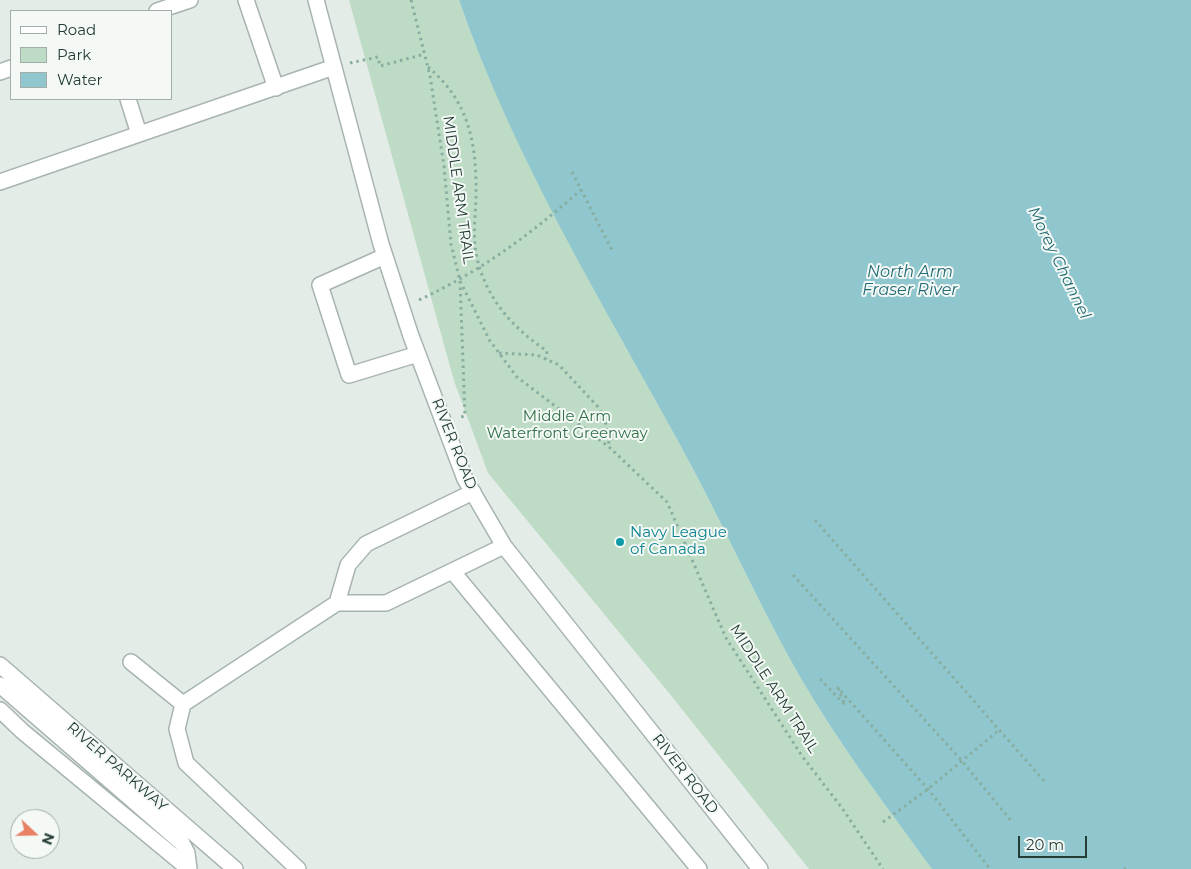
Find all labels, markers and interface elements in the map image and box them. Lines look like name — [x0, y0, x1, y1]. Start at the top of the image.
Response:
legend — [10, 10, 172, 100]
text: Road — [57, 20, 96, 39]
text: Park — [57, 45, 91, 64]
text: Water — [57, 70, 103, 89]
street label: MIDDLE ARM TRAIL — [439, 115, 477, 265]
water label: Morey Channel — [1023, 204, 1095, 322]
water label: North Arm Fraser River — [862, 262, 958, 300]
street label: RIVER ROAD — [428, 396, 480, 492]
park label: Middle Arm Waterfront Greenway — [486, 408, 648, 443]
place label: Navy League of Canada — [630, 524, 727, 559]
marker: Navy League of Canada — [614, 536, 626, 548]
street label: MIDDLE ARM TRAIL — [726, 621, 822, 757]
street label: RIVER PARKWAY — [63, 718, 171, 816]
street label: RIVER ROAD — [648, 730, 722, 818]
north arrow — [10, 809, 60, 859]
scale bar — [1021, 826, 1090, 858]
text: N — [38, 831, 58, 848]
text: 20 m — [1026, 835, 1064, 854]

